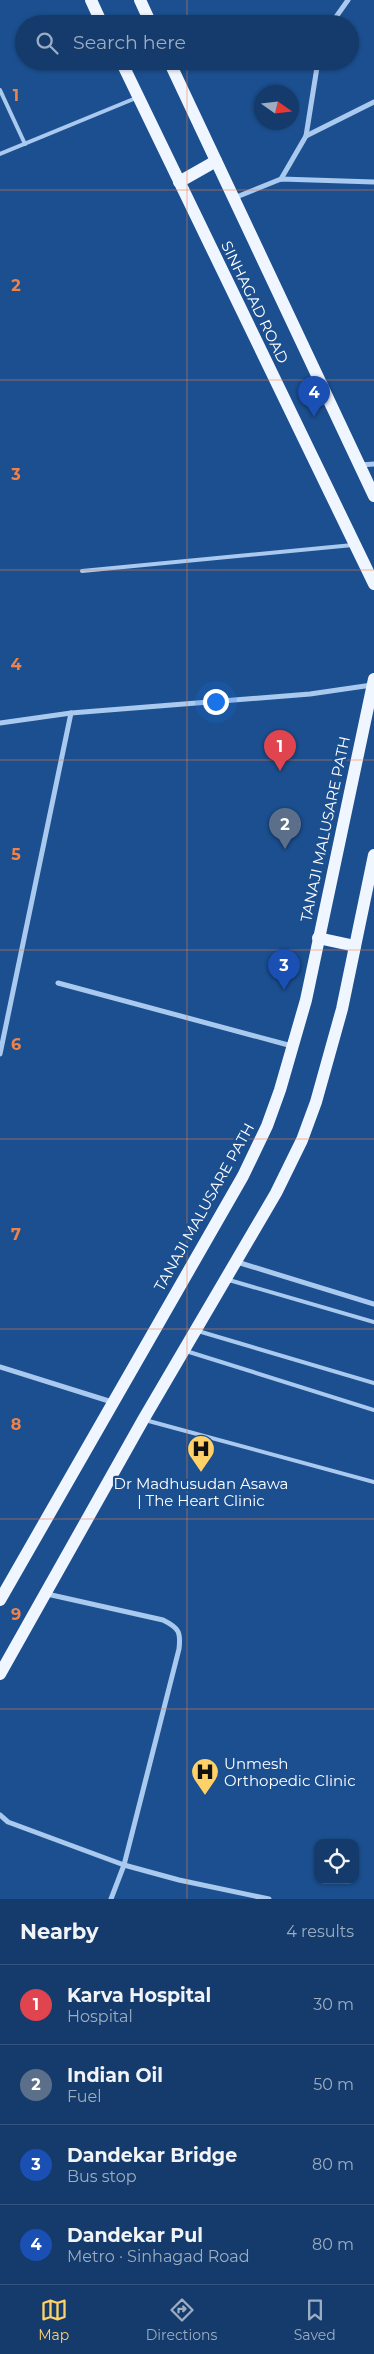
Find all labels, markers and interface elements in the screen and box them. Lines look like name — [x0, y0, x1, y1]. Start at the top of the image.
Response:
search box — [15, 15, 359, 70]
icon: search — [33, 29, 61, 57]
text: Search here — [73, 31, 186, 54]
north arrow — [254, 85, 299, 130]
text: 1 — [13, 86, 19, 105]
street label: SINHAGAD ROAD — [217, 238, 293, 366]
text: 2 — [11, 276, 21, 295]
pin: 4 — [298, 376, 330, 417]
text: 3 — [10, 465, 21, 484]
text: 4 — [10, 655, 22, 674]
your location — [203, 689, 229, 715]
pin: 1 — [264, 730, 296, 771]
street label: TANAJI MALUSARE PATH — [296, 734, 354, 924]
pin: 2 — [269, 808, 301, 849]
text: 5 — [11, 845, 21, 864]
pin: 3 — [268, 949, 300, 990]
text: 6 — [11, 1035, 21, 1054]
street label: TANAJI MALUSARE PATH — [150, 1120, 258, 1294]
text: 7 — [11, 1225, 21, 1244]
text: 8 — [11, 1415, 21, 1434]
hospital icon: Dr Madhusudan Asawa | The Heart Clinic — [186, 1434, 216, 1473]
place label: Dr Madhusudan Asawa | The Heart Clinic — [114, 1474, 288, 1510]
text: 9 — [11, 1605, 21, 1624]
place label: Unmesh Orthopedic Clinic — [224, 1754, 356, 1790]
hospital icon: Unmesh Orthopedic Clinic — [190, 1757, 220, 1796]
map controls — [314, 1839, 359, 1884]
button: locate — [314, 1839, 359, 1884]
text: Nearby — [20, 1919, 99, 1944]
text: 4 results — [286, 1922, 354, 1941]
text: Karva Hospital — [67, 1984, 211, 2007]
text: 1 — [33, 1995, 39, 2014]
text: 30 m — [313, 1995, 354, 2014]
text: Hospital — [67, 2007, 133, 2026]
text: Indian Oil — [67, 2064, 163, 2087]
text: 2 — [31, 2075, 41, 2094]
text: 50 m — [313, 2075, 354, 2094]
text: Fuel — [67, 2087, 102, 2106]
text: Dandekar Bridge — [67, 2144, 237, 2167]
text: 3 — [31, 2155, 41, 2174]
text: 80 m — [312, 2155, 354, 2174]
text: Bus stop — [67, 2167, 137, 2186]
text: Dandekar Pul — [67, 2224, 203, 2247]
text: 4 — [30, 2235, 42, 2254]
text: 80 m — [312, 2235, 354, 2254]
text: Metro · Sinhagad Road — [67, 2247, 250, 2266]
tab: Map — [38, 2296, 69, 2344]
tab: Directions — [146, 2296, 217, 2344]
tab: Saved — [294, 2296, 336, 2344]

